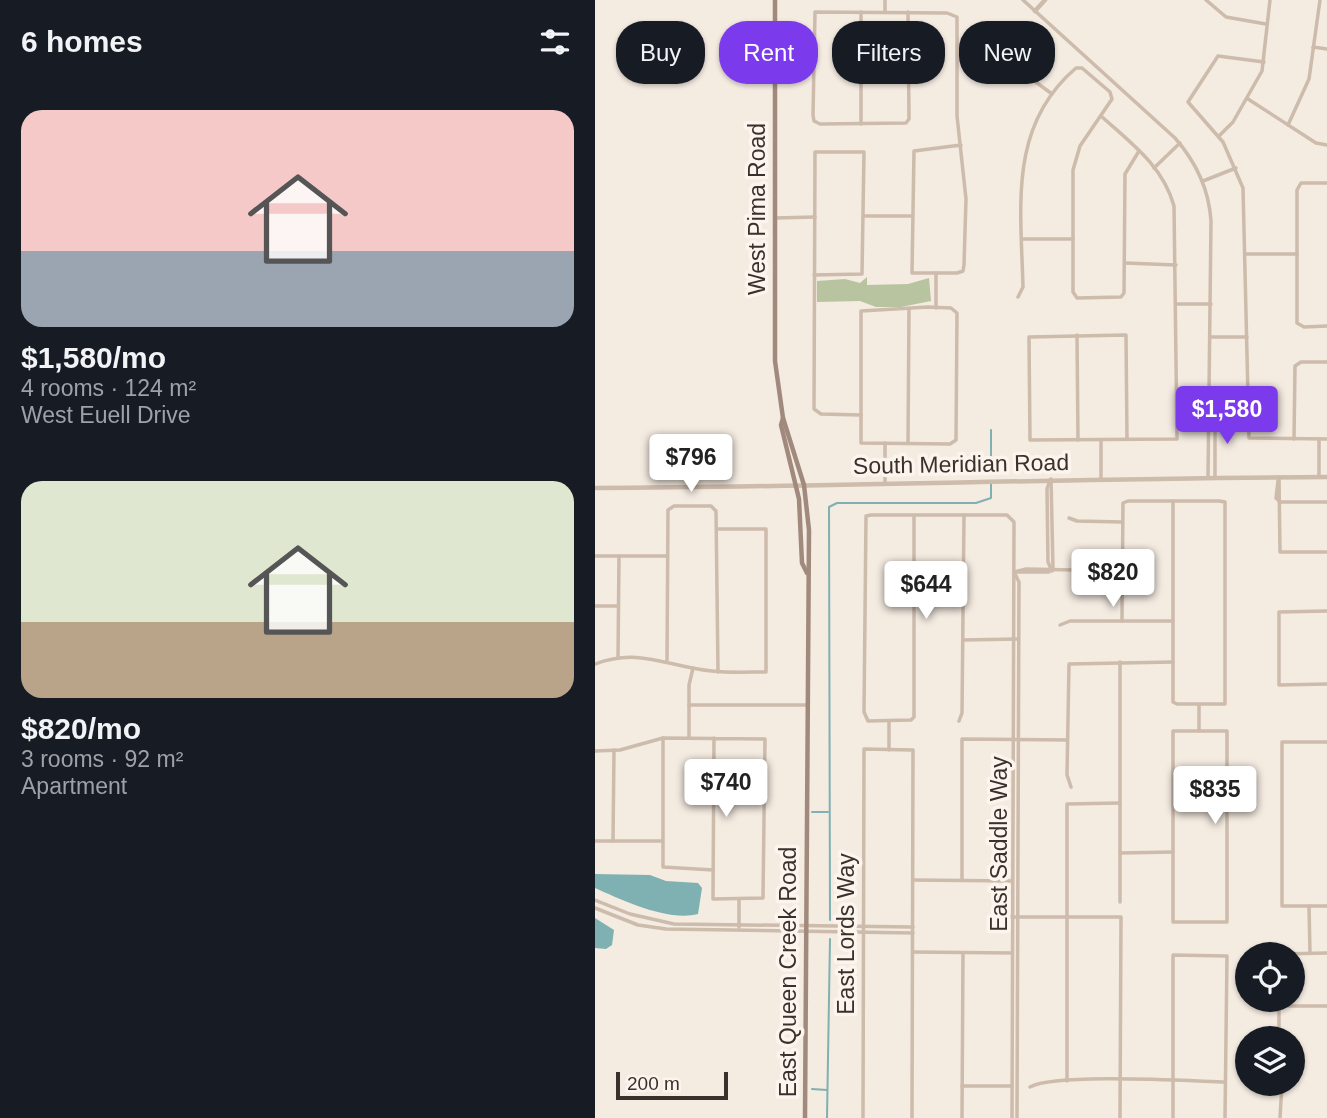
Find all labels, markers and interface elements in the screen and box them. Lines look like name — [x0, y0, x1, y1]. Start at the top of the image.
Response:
chip: Buy — [616, 21, 705, 84]
chip: Rent — [719, 21, 818, 84]
chip: Filters — [832, 21, 945, 84]
chip: New — [959, 21, 1055, 84]
icon: filters — [536, 23, 574, 61]
text: 6 homes — [21, 25, 143, 58]
street label: West Pima Road — [744, 123, 770, 295]
icon: home — [235, 156, 361, 282]
text: $1,580/mo — [21, 341, 166, 374]
text: 4 rooms · 124 m² — [21, 375, 196, 401]
pin: $1,580 — [1170, 386, 1284, 446]
text: $1,580 — [1192, 396, 1262, 422]
text: West Euell Drive — [21, 402, 191, 428]
pin: $796 — [650, 434, 732, 494]
text: $796 — [665, 444, 717, 470]
street label: South Meridian Road — [853, 449, 1069, 479]
icon: home — [235, 527, 361, 653]
pin: $820 — [1072, 550, 1154, 609]
text: $820 — [1087, 559, 1139, 585]
pin: $644 — [885, 562, 967, 621]
text: $644 — [900, 571, 952, 597]
text: $820/mo — [21, 712, 141, 745]
text: 3 rooms · 92 m² — [21, 746, 183, 772]
street label: East Saddle Way — [986, 756, 1012, 932]
pin: $740 — [685, 760, 767, 819]
pin: $835 — [1174, 766, 1256, 826]
text: $740 — [700, 769, 752, 795]
text: Apartment — [21, 773, 127, 799]
text: $835 — [1189, 776, 1241, 802]
street label: East Queen Creek Road — [775, 847, 801, 1097]
street label: East Lords Way — [833, 853, 859, 1015]
map controls — [1235, 942, 1305, 1096]
button: locate — [1235, 942, 1305, 1012]
button: layers — [1235, 1026, 1305, 1096]
scale bar — [616, 1069, 728, 1101]
text: 200 m — [627, 1073, 680, 1094]

